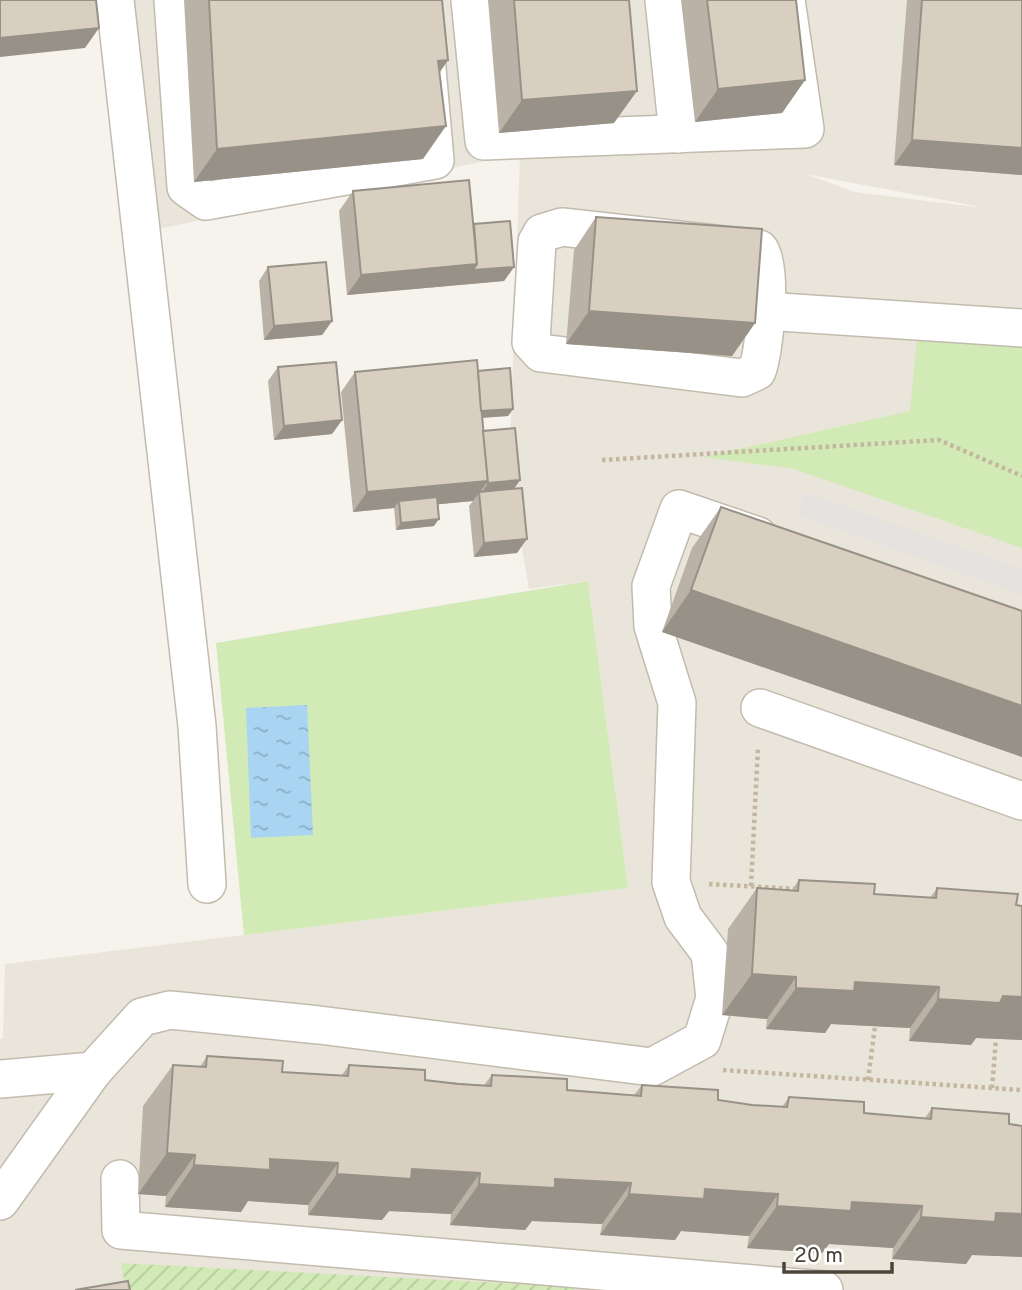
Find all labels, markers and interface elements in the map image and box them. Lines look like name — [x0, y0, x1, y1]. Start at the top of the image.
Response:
scale bar — [784, 1230, 892, 1274]
text: 20 m — [794, 1243, 843, 1270]

